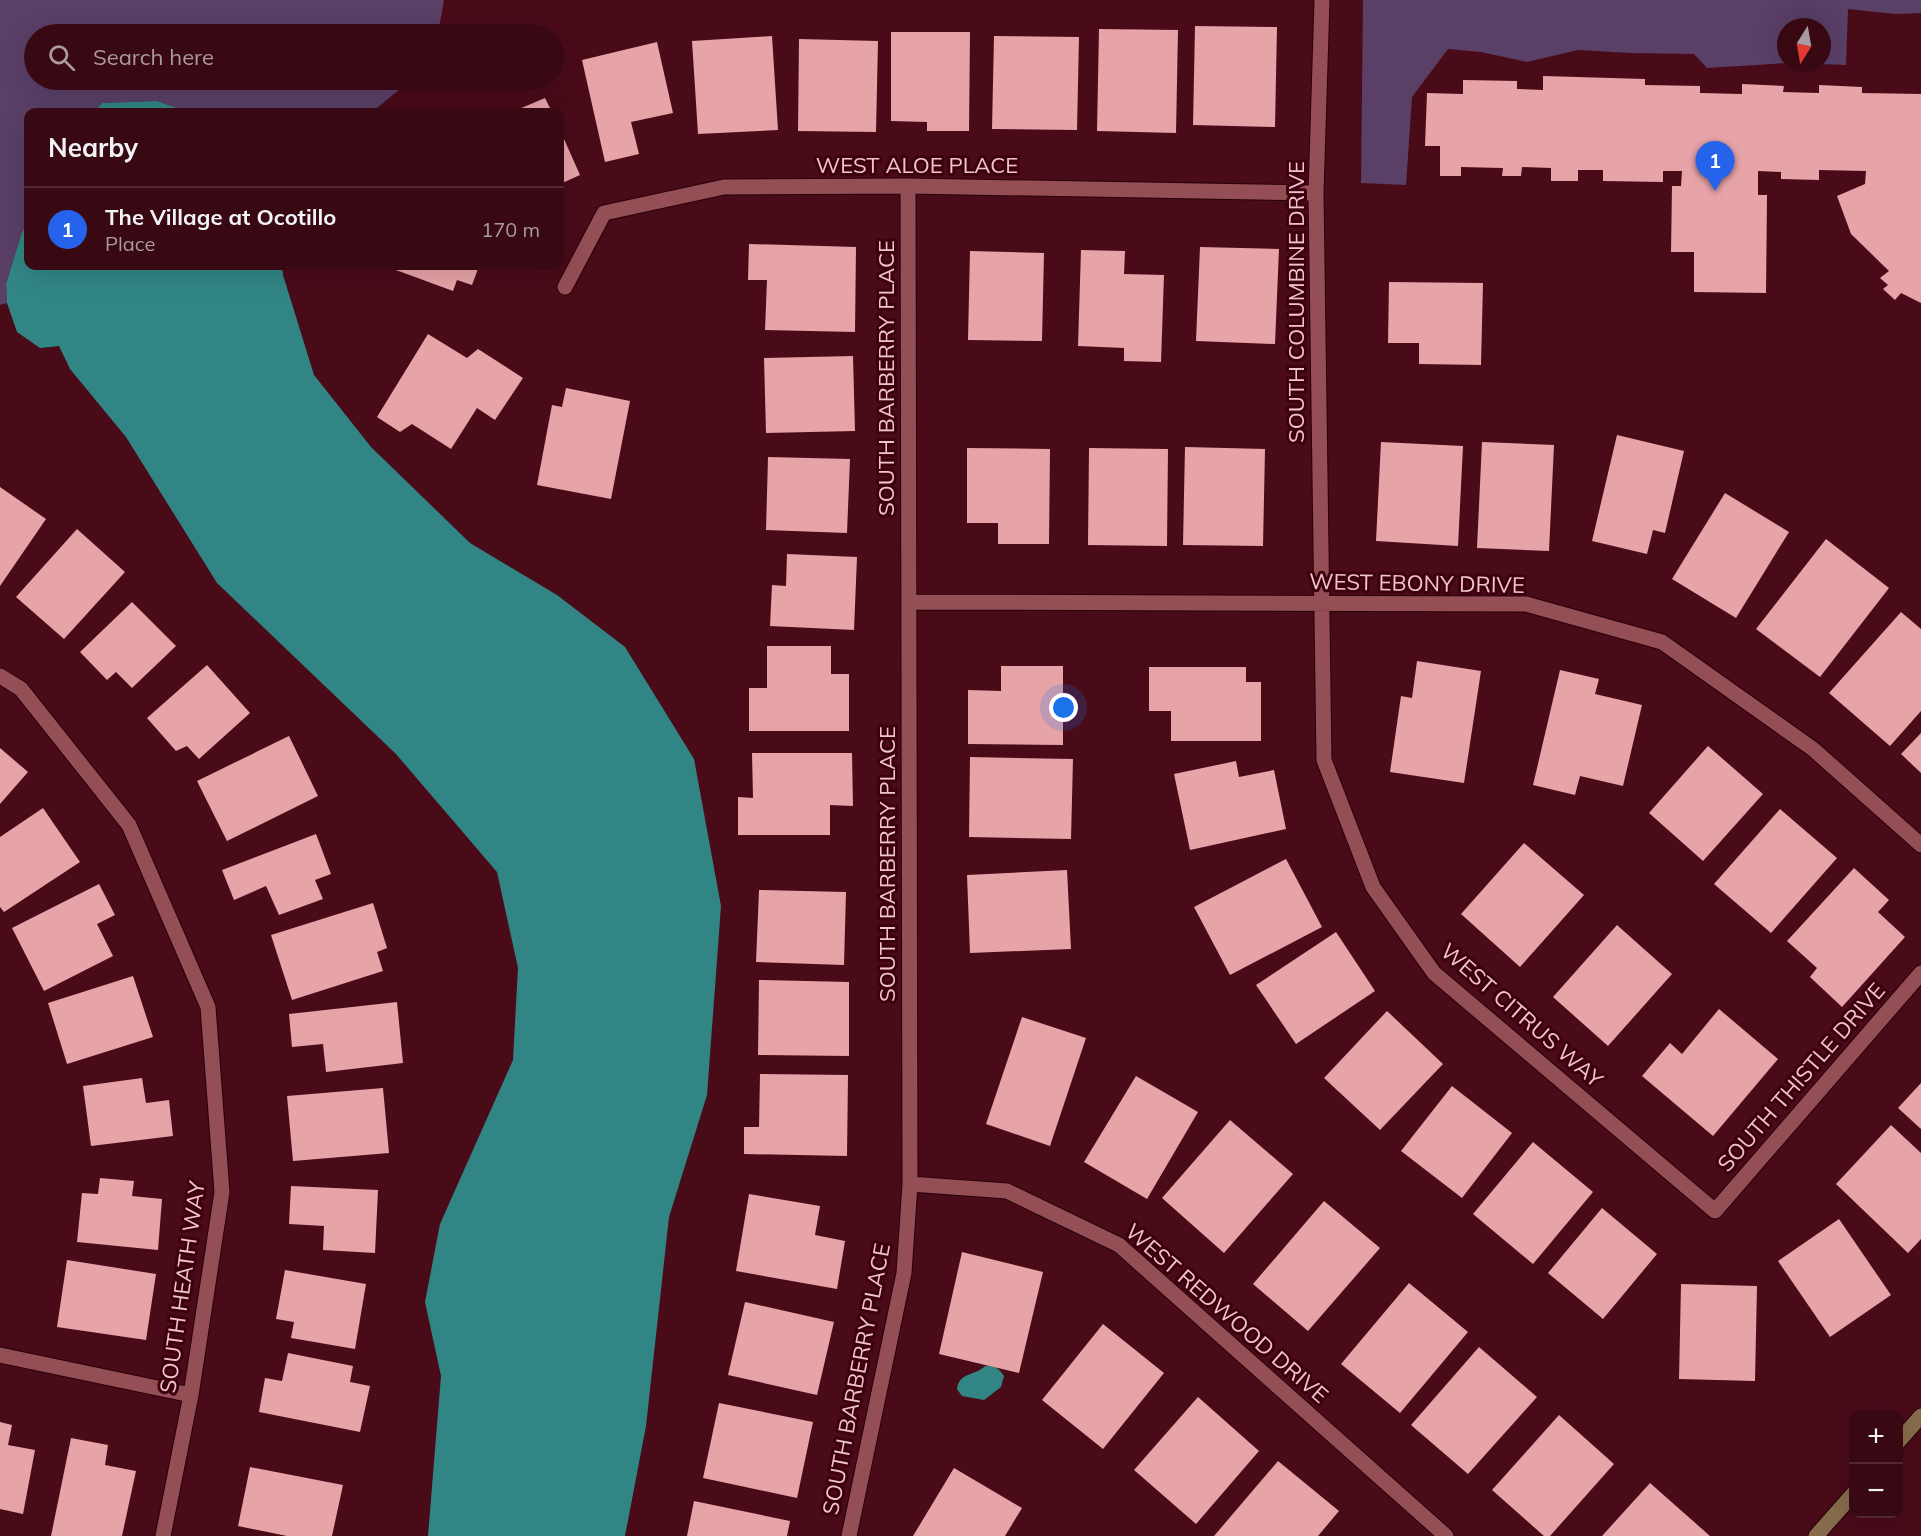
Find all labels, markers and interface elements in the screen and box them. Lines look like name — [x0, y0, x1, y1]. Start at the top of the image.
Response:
north arrow — [1777, 18, 1831, 72]
search box — [24, 24, 564, 90]
icon: search — [45, 41, 78, 74]
text: Search here — [93, 43, 214, 71]
text: Nearby — [48, 131, 138, 164]
pin: 1 — [1696, 142, 1734, 191]
street label: WEST ALOE PLACE — [816, 151, 1018, 179]
street label: SOUTH COLUMBINE DRIVE — [1282, 161, 1310, 443]
text: The Village at Ocotillo — [105, 203, 336, 231]
text: 1 — [62, 217, 74, 242]
text: 170 m — [481, 217, 540, 242]
text: Place — [105, 231, 155, 256]
street label: SOUTH BARBERRY PLACE — [872, 240, 900, 516]
street label: WEST EBONY DRIVE — [1309, 567, 1525, 599]
your location — [1049, 693, 1078, 722]
street label: SOUTH BARBERRY PLACE — [873, 726, 901, 1002]
street label: WEST CITRUS WAY — [1435, 937, 1609, 1093]
street label: SOUTH THISTLE DRIVE — [1711, 977, 1891, 1177]
street label: SOUTH HEATH WAY — [153, 1179, 211, 1395]
street label: WEST REDWOOD DRIVE — [1120, 1217, 1334, 1409]
street label: SOUTH BARBERRY PLACE — [816, 1241, 896, 1517]
map controls — [1849, 1410, 1903, 1518]
button: + — [1849, 1410, 1903, 1464]
button: − — [1849, 1464, 1903, 1518]

